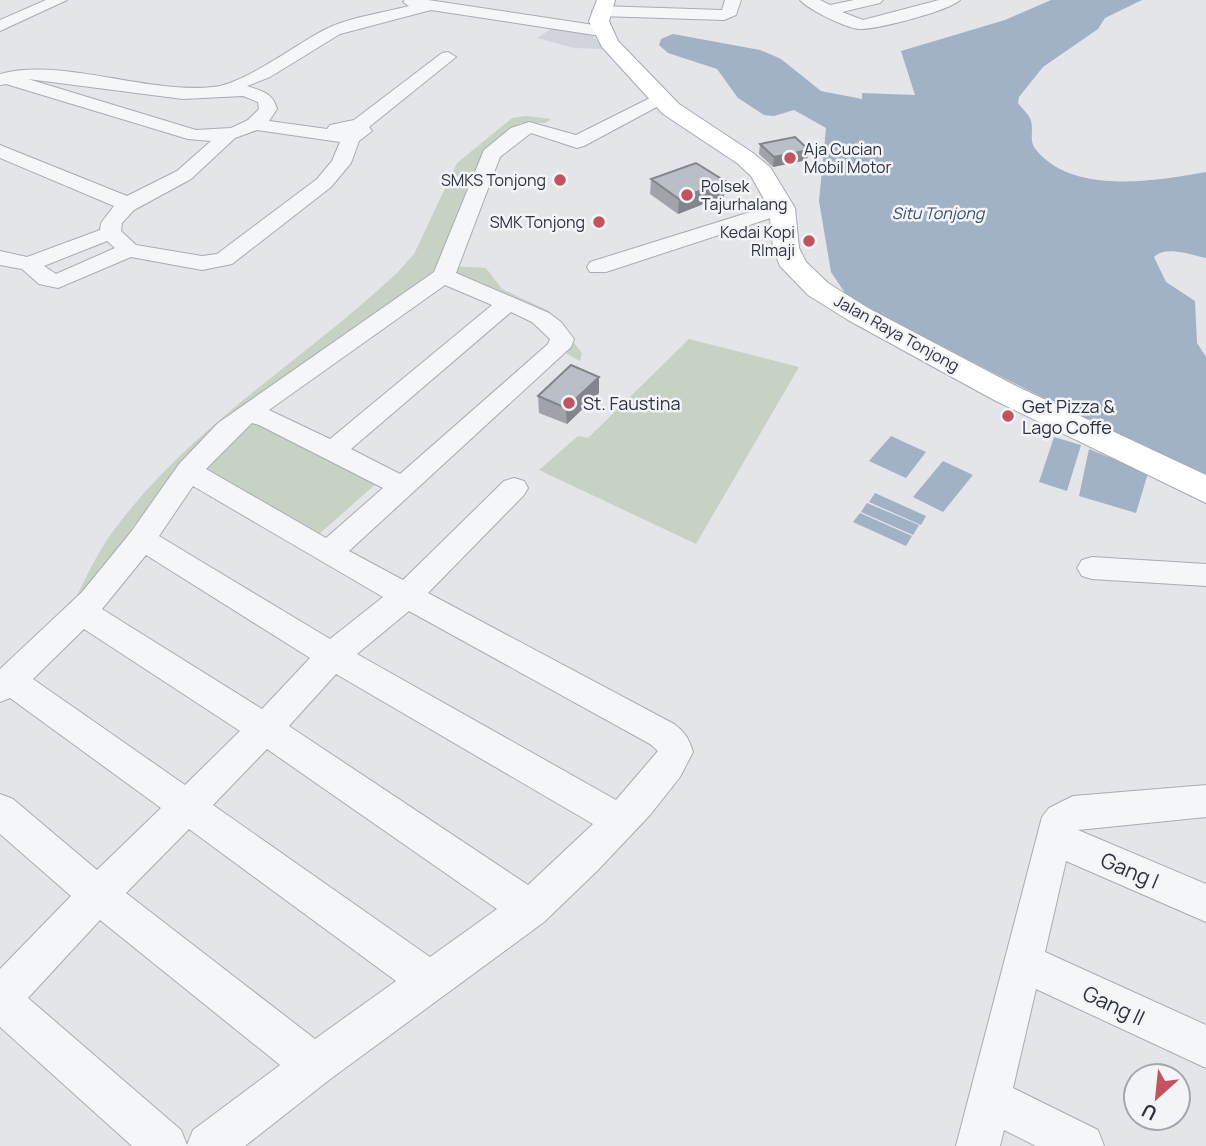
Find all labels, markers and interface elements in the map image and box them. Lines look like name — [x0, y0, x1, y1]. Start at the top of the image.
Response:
place label: Aja Cucian Mobil Motor — [804, 138, 892, 178]
marker: Aja Cucian Mobil Motor — [782, 150, 798, 166]
place label: SMKS Tonjong — [441, 169, 546, 191]
marker: SMKS Tonjong — [552, 172, 568, 188]
place label: Polsek Tajurhalang — [701, 175, 788, 215]
marker: Polsek Tajurhalang — [679, 187, 695, 203]
water label: Situ Tonjong — [892, 202, 986, 224]
place label: SMK Tonjong — [490, 211, 585, 233]
marker: SMK Tonjong — [591, 214, 607, 230]
place label: Kedai Kopi RImaji — [720, 221, 795, 261]
marker: Kedai Kopi RImaji — [801, 233, 817, 249]
street label: Jalan Raya Tonjong — [830, 289, 964, 377]
place label: St. Faustina — [583, 391, 680, 415]
place label: Get Pizza & Lago Coffe — [1022, 394, 1115, 439]
marker: St. Faustina — [561, 395, 577, 411]
marker: Get Pizza & Lago Coffe — [1000, 408, 1016, 424]
street label: Gang I — [1097, 845, 1163, 895]
street label: Gang II — [1078, 978, 1150, 1032]
north arrow — [1122, 1062, 1192, 1132]
text: U — [1137, 1097, 1161, 1127]

